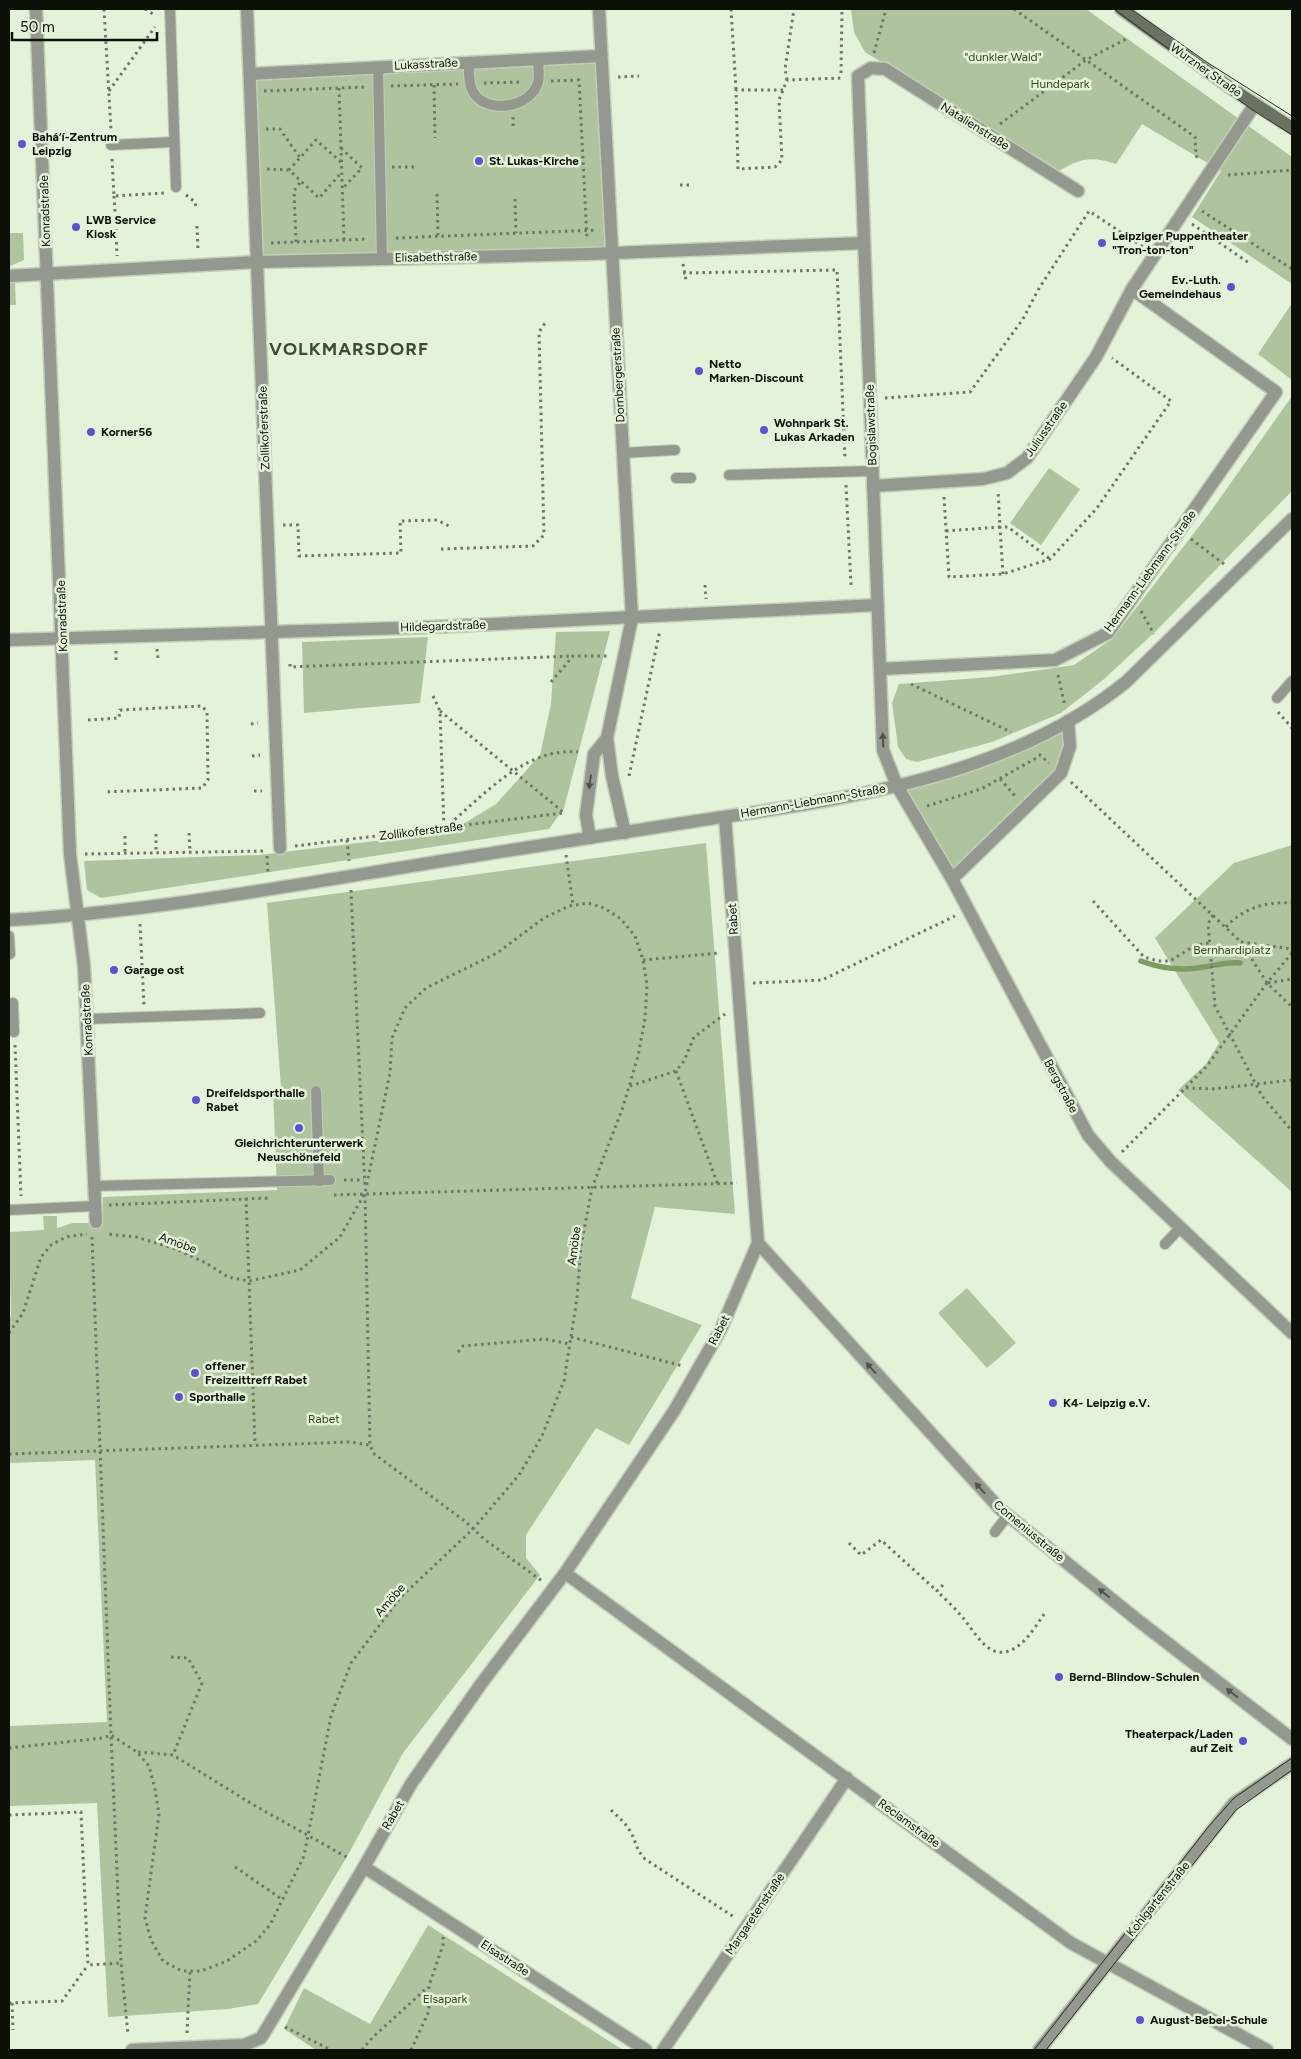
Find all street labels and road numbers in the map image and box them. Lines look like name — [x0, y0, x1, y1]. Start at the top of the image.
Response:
street label: Wurzner Straße — [1168, 40, 1245, 100]
street label: Lukasstraße — [394, 55, 459, 73]
street label: Natalienstraße — [938, 99, 1012, 153]
street label: Konradstraße — [37, 174, 53, 247]
street label: Elisabethstraße — [395, 249, 478, 265]
street label: Dornbergerstraße — [609, 327, 627, 423]
street label: Bogislawstraße — [863, 384, 879, 466]
street label: Zollikoferstraße — [256, 385, 272, 470]
street label: Juliusstraße — [1022, 398, 1070, 459]
street label: Hermann-Liebmann-Straße — [1101, 507, 1199, 635]
street label: Konradstraße — [54, 579, 70, 652]
street label: Hildegardstraße — [400, 617, 487, 634]
street label: Hermann-Liebmann-Straße — [739, 781, 887, 821]
street label: Zollikoferstraße — [378, 819, 464, 843]
street label: Rabet — [725, 902, 741, 935]
street label: Konradstraße — [78, 983, 96, 1056]
street label: Bergstraße — [1041, 1057, 1081, 1116]
street label: Amöbe — [564, 1225, 584, 1266]
street label: Amöbe — [157, 1230, 199, 1256]
street label: Rabet — [706, 1312, 733, 1347]
street label: Comeniusstraße — [991, 1497, 1067, 1565]
street label: Amöbe — [372, 1580, 408, 1619]
street label: Reclamstraße — [875, 1796, 943, 1850]
street label: Rabet — [379, 1797, 407, 1832]
street label: Kohlgartenstraße — [1124, 1858, 1193, 1939]
street label: Margaretenstraße — [722, 1870, 788, 1957]
street label: Elsastraße — [478, 1937, 532, 1979]

